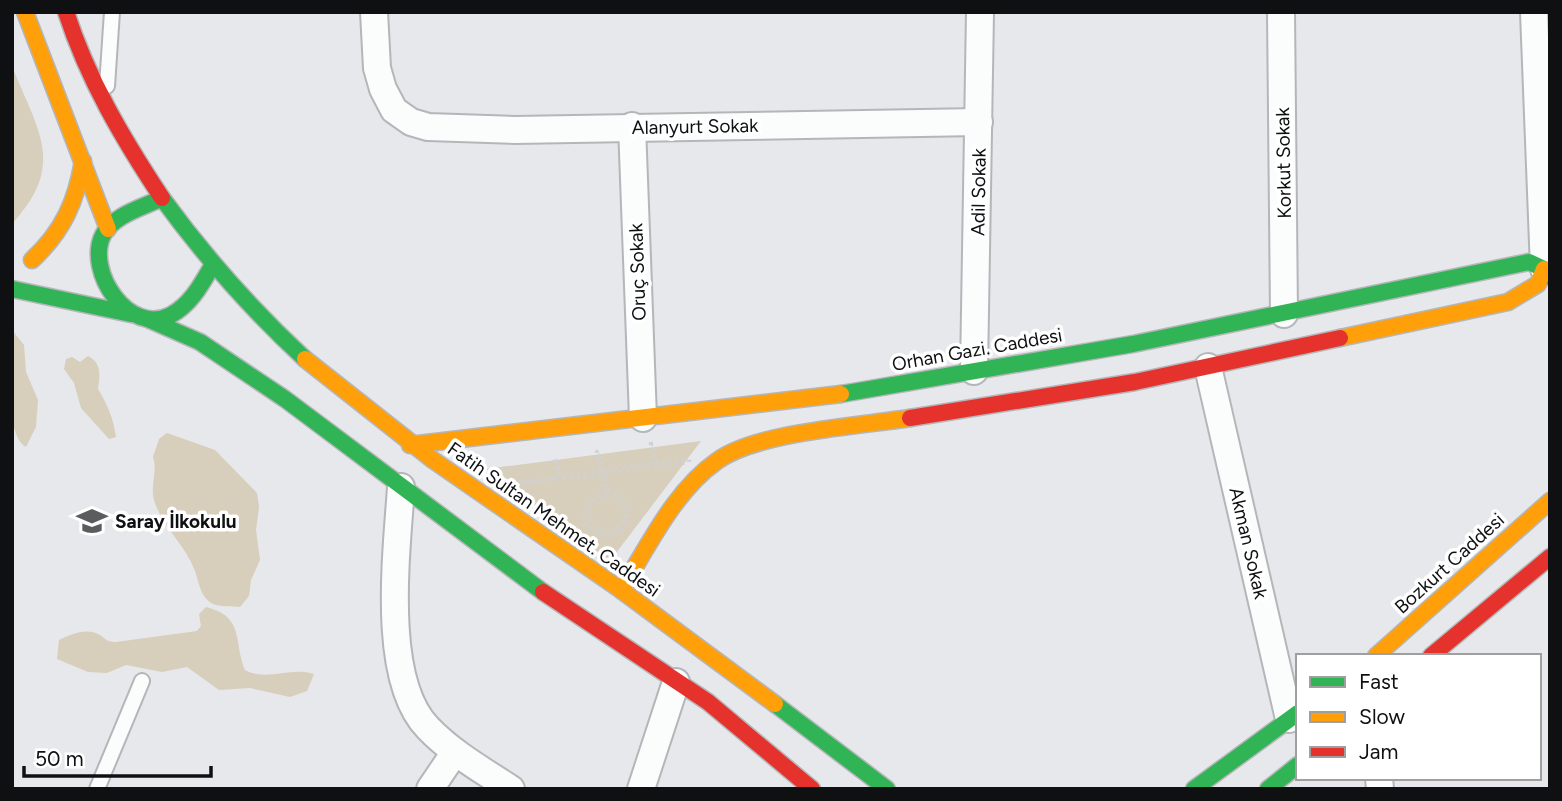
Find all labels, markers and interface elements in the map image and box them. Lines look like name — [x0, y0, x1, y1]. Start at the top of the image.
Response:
street label: Korkut Sokak — [1271, 106, 1296, 219]
street label: Alanyurt Sokak — [631, 114, 759, 139]
street label: Adil Sokak — [966, 147, 991, 236]
street label: Oruç Sokak — [624, 222, 651, 321]
street label: Orhan Gazi. Caddesi — [890, 323, 1064, 376]
street label: Fatih Sultan Mehmet. Caddesi — [443, 437, 664, 602]
street label: Akman Sokak — [1225, 485, 1273, 602]
school or university icon: Saray İlkokulu — [75, 504, 109, 538]
street label: Bozkurt Caddesi — [1390, 508, 1509, 619]
place label: Saray İlkokulu — [115, 510, 237, 533]
legend — [1296, 654, 1541, 780]
text: Fast — [1359, 669, 1399, 694]
text: Slow — [1359, 704, 1405, 729]
scale bar — [24, 734, 212, 778]
text: Jam — [1359, 739, 1398, 764]
text: 50 m — [35, 746, 84, 771]

